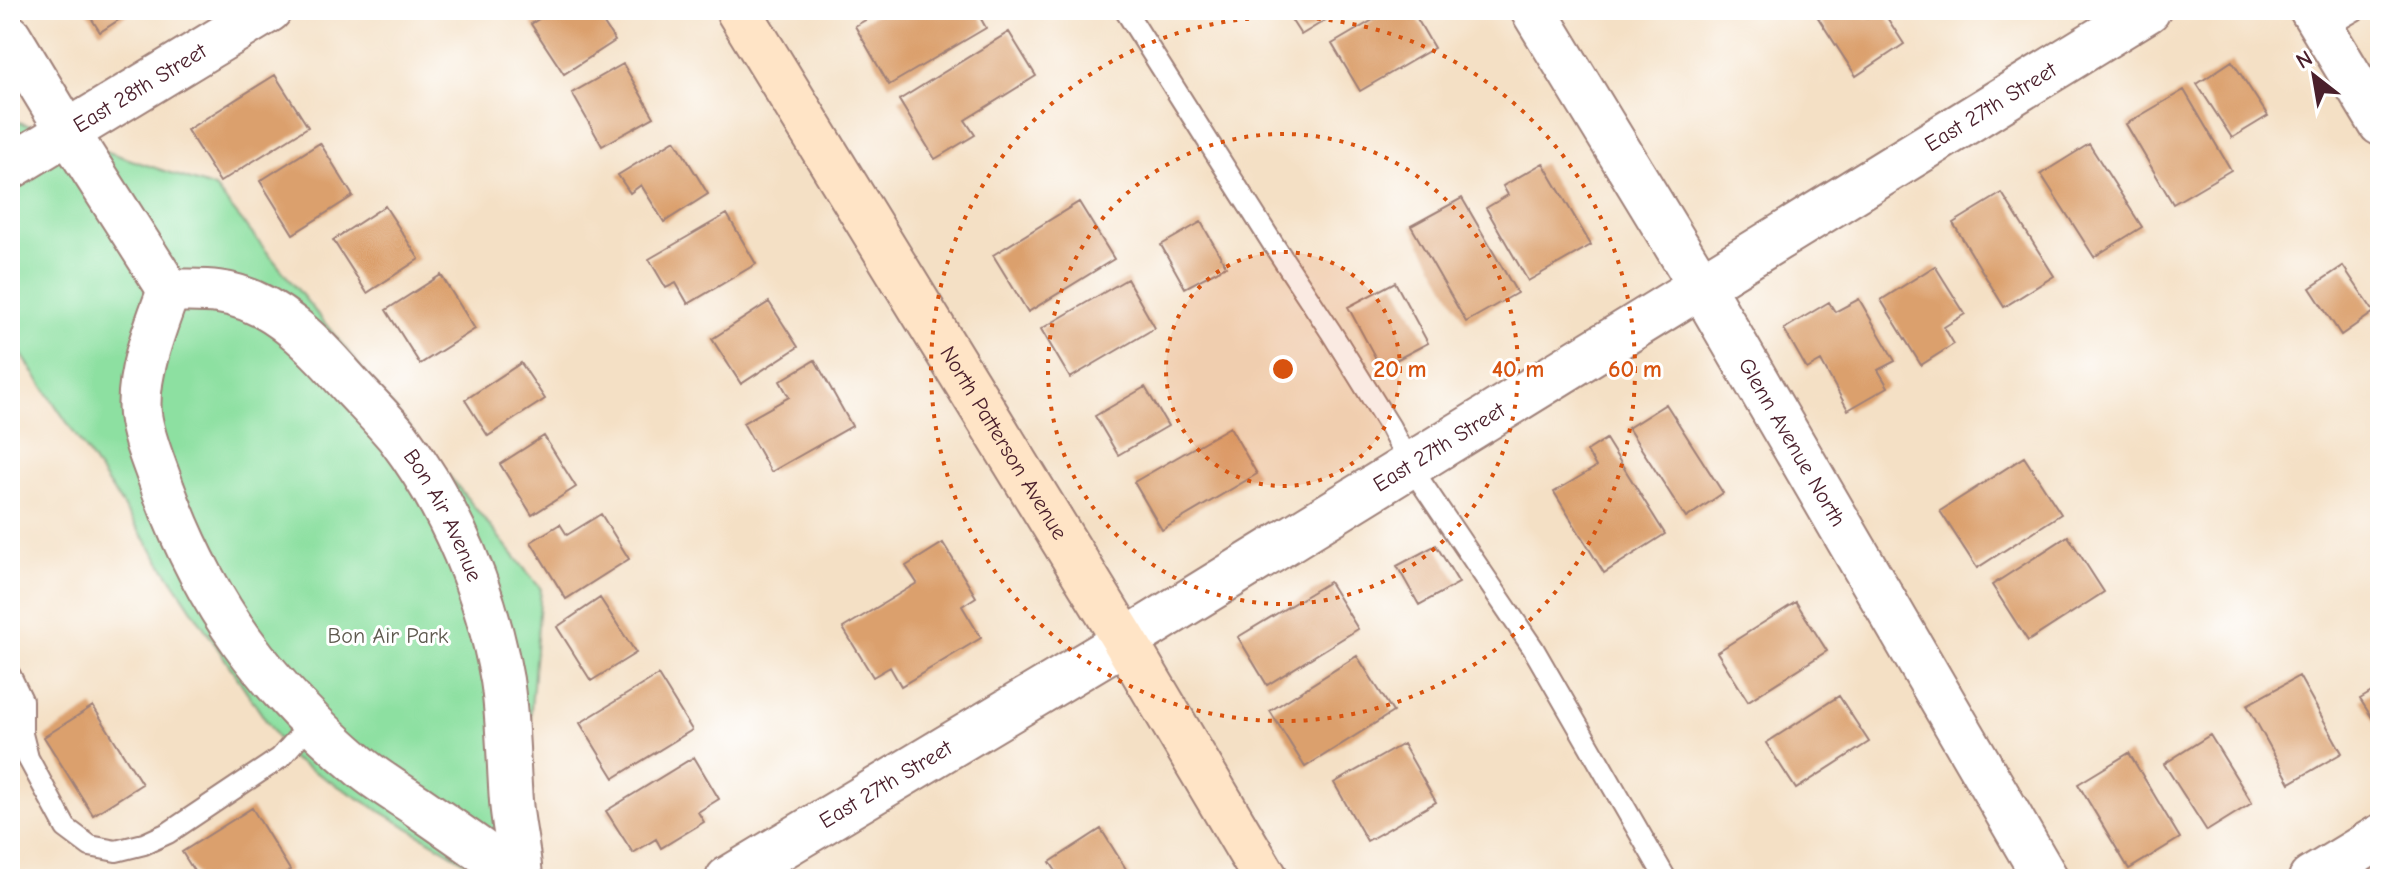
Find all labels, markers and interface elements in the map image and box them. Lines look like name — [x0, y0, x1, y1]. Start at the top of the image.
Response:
north arrow — [2274, 36, 2354, 116]
street label: East 28th Street — [69, 38, 212, 138]
text: N — [2291, 45, 2317, 75]
street label: East 27th Street — [1920, 56, 2062, 157]
street label: North Patterson Avenue — [934, 342, 1073, 545]
street label: Glenn Avenue North — [1733, 353, 1851, 531]
centre of rings — [1269, 355, 1297, 383]
text: 20 m — [1373, 355, 1427, 383]
text: 40 m — [1492, 355, 1544, 383]
text: 60 m — [1608, 355, 1662, 383]
street label: East 27th Street — [1369, 396, 1510, 498]
street label: Bon Air Avenue — [398, 444, 488, 585]
park label: Bon Air Park — [328, 623, 449, 649]
street label: East 27th Street — [815, 734, 957, 834]

